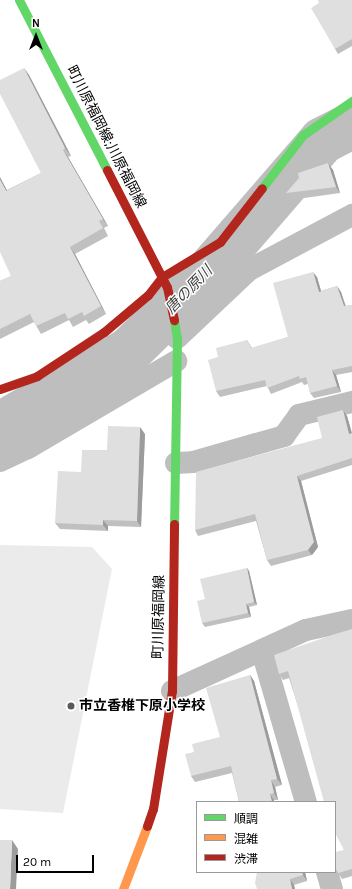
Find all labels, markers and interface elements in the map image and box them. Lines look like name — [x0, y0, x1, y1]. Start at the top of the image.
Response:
north arrow — [16, 16, 56, 56]
text: N — [32, 17, 40, 30]
street label: 町川原福岡線;川原福岡線 — [63, 63, 149, 211]
water label: 唐の原川 — [162, 262, 216, 318]
street label: 町川原福岡線 — [150, 575, 168, 659]
place label: 市立香椎下原小学校 — [79, 698, 205, 714]
marker: 市立香椎下原小学校 — [66, 701, 76, 711]
legend — [196, 801, 336, 873]
text: 順調 — [234, 812, 258, 826]
text: 混雑 — [234, 832, 258, 846]
scale bar — [18, 847, 96, 873]
text: 渋滞 — [234, 852, 258, 866]
text: 20 m — [23, 855, 51, 869]

